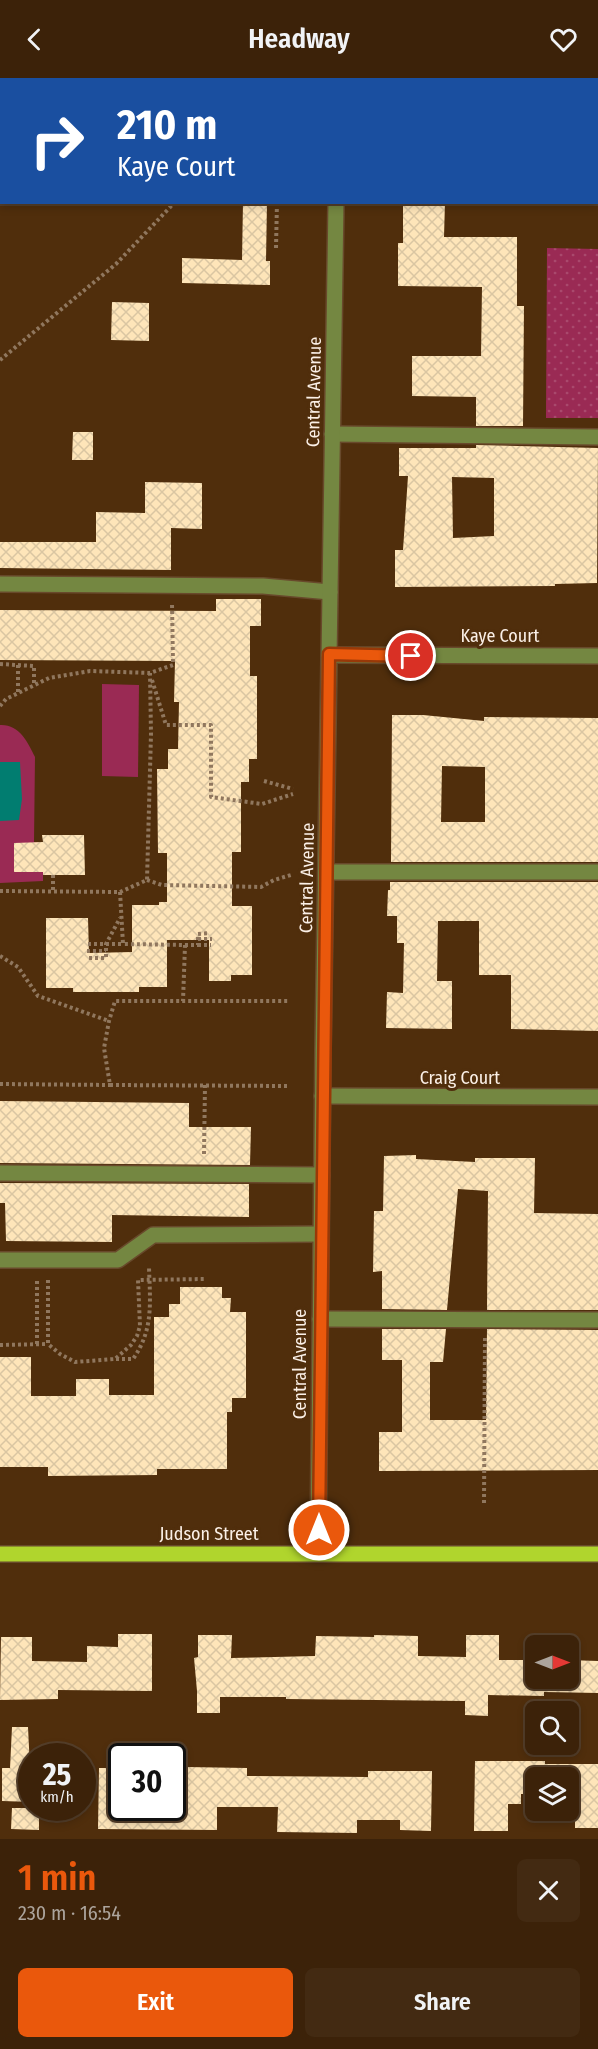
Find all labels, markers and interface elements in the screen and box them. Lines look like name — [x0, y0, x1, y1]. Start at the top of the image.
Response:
icon: back — [18, 23, 51, 56]
text: Headway — [248, 23, 350, 55]
icon: heart — [547, 23, 580, 56]
text: 210 m — [117, 100, 217, 150]
icon: right — [18, 102, 96, 180]
text: Kaye Court — [117, 151, 235, 183]
street label: Central Avenue — [302, 336, 326, 447]
street label: Kaye Court — [461, 625, 540, 647]
pin — [385, 630, 436, 681]
icon: arrive — [394, 639, 427, 672]
street label: Central Avenue — [295, 822, 319, 933]
street label: Craig Court — [420, 1067, 500, 1089]
street label: Central Avenue — [289, 1309, 311, 1419]
position arrow — [287, 1498, 351, 1562]
street label: Judson Street — [159, 1523, 259, 1545]
north arrow — [525, 1635, 579, 1689]
map controls — [525, 1635, 579, 1821]
button: search — [525, 1701, 579, 1755]
speed limit sign: 30 — [108, 1743, 186, 1821]
text: 25 — [43, 1757, 71, 1793]
button: layers — [525, 1767, 579, 1821]
text: km/h — [40, 1788, 74, 1806]
text: 1 min — [18, 1856, 96, 1900]
button: close — [517, 1859, 580, 1922]
text: 230 m · 16:54 — [18, 1901, 121, 1925]
button: Exit — [18, 1968, 293, 2037]
button: Share — [305, 1968, 580, 2037]

